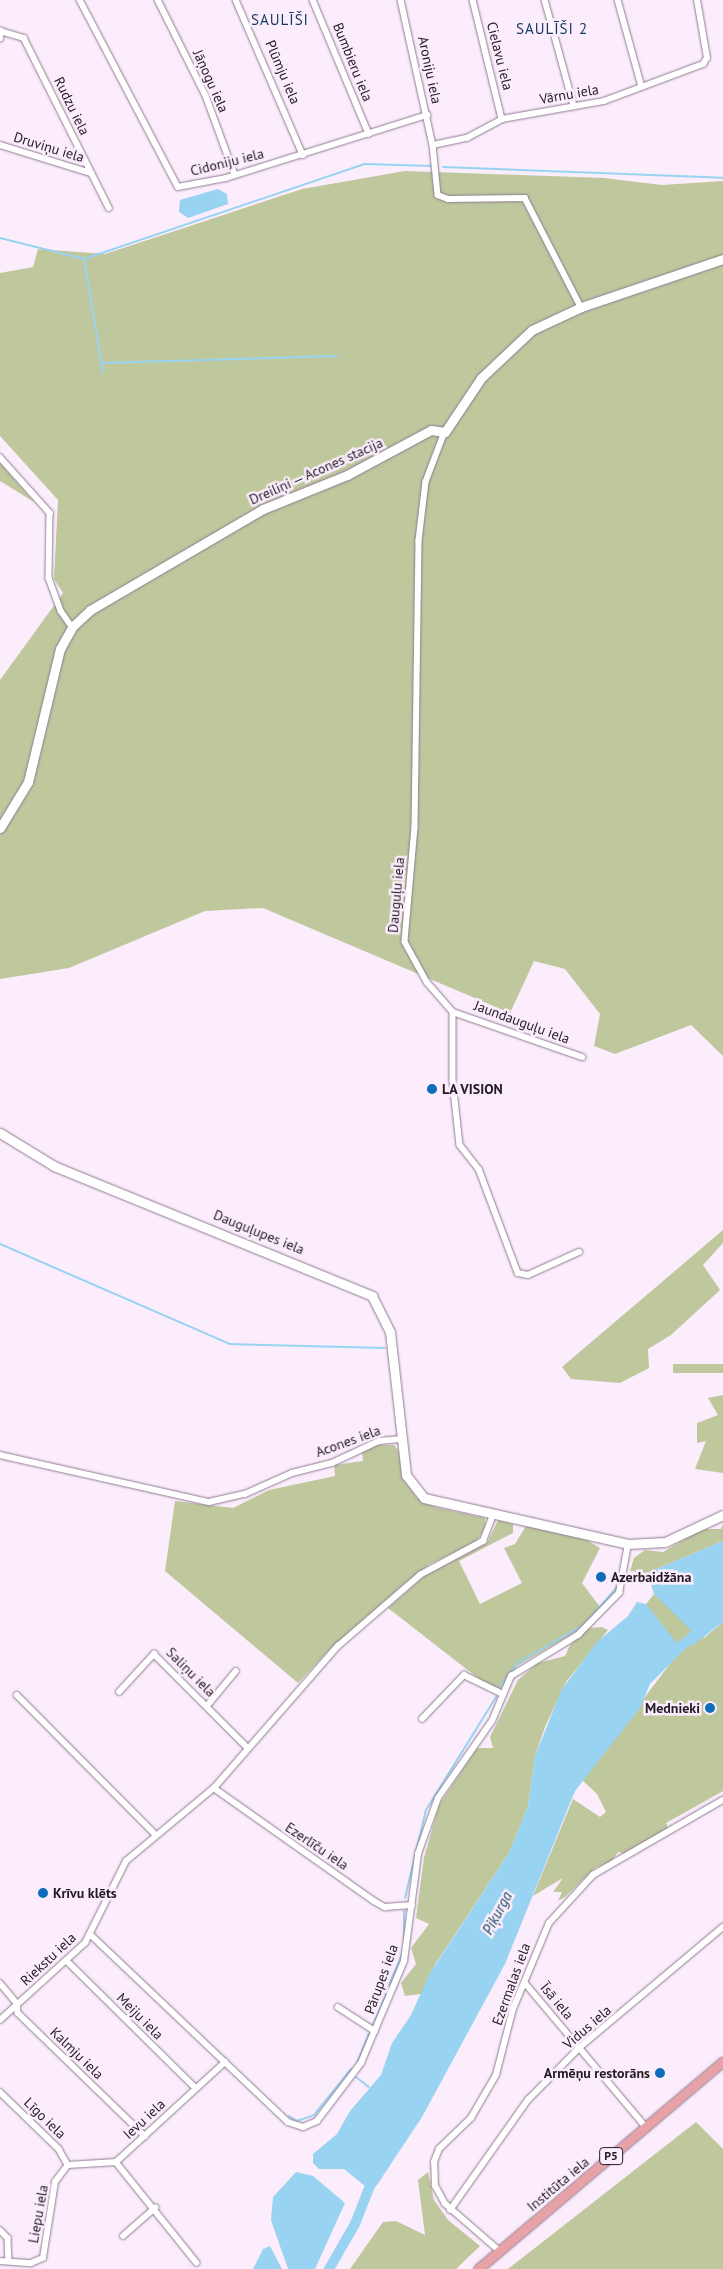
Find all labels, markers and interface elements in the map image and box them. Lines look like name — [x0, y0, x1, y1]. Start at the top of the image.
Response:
district label: SAULĪŠI — [250, 11, 310, 29]
street label: Bumbieru iela — [330, 20, 376, 104]
street label: Cielavu iela — [483, 20, 517, 92]
district label: SAULĪŠI 2 — [515, 20, 589, 38]
street label: Aroniju iela — [415, 35, 445, 105]
street label: Plūmju iela — [262, 38, 304, 106]
street label: Jāņogu iela — [190, 47, 232, 115]
street label: Rudzu iela — [51, 74, 93, 138]
street label: Vārnu iela — [538, 81, 600, 107]
street label: Druviņu iela — [12, 128, 86, 166]
street label: Cidoniju iela — [189, 145, 265, 179]
street label: Dreiliņi — Acones stacija — [245, 433, 387, 509]
street label: Dauguļu iela — [384, 856, 408, 934]
street label: Jaundauguļu iela — [472, 997, 572, 1047]
place label: LA VISION — [442, 1081, 504, 1097]
marker: LA VISION — [426, 1083, 438, 1095]
street label: Dauguļupes iela — [211, 1206, 307, 1258]
street label: Acones iela — [313, 1422, 383, 1460]
place label: Azerbaidžāna — [611, 1569, 691, 1585]
marker: Azerbaidžāna — [595, 1571, 607, 1583]
street label: Saliņu iela — [163, 1644, 219, 1700]
place label: Mednieki — [645, 1700, 700, 1716]
marker: Mednieki — [704, 1702, 716, 1714]
street label: Ezerlīču iela — [282, 1819, 352, 1873]
place label: Krīvu klēts — [53, 1885, 117, 1901]
marker: Krīvu klēts — [37, 1887, 49, 1899]
water label: Piķurga — [478, 1888, 516, 1938]
street label: Riekstu iela — [17, 1929, 79, 1989]
street label: Ezermalas iela — [488, 1941, 534, 2027]
street label: Pārupes iela — [361, 1942, 401, 2016]
street label: Īsā iela — [537, 1979, 577, 2023]
street label: Meiju iela — [113, 1989, 167, 2043]
street label: Vidus iela — [559, 2002, 615, 2052]
street label: Kalmju iela — [47, 2024, 107, 2082]
place label: Armēņu restorāns — [544, 2065, 650, 2081]
marker: Armēņu restorāns — [654, 2067, 666, 2079]
street label: Līgo iela — [21, 2094, 69, 2142]
street label: Ievu iela — [120, 2096, 168, 2142]
road number: P5 — [598, 2146, 624, 2166]
street label: Institūta iela — [524, 2153, 592, 2215]
street label: Liepu iela — [25, 2184, 51, 2244]

